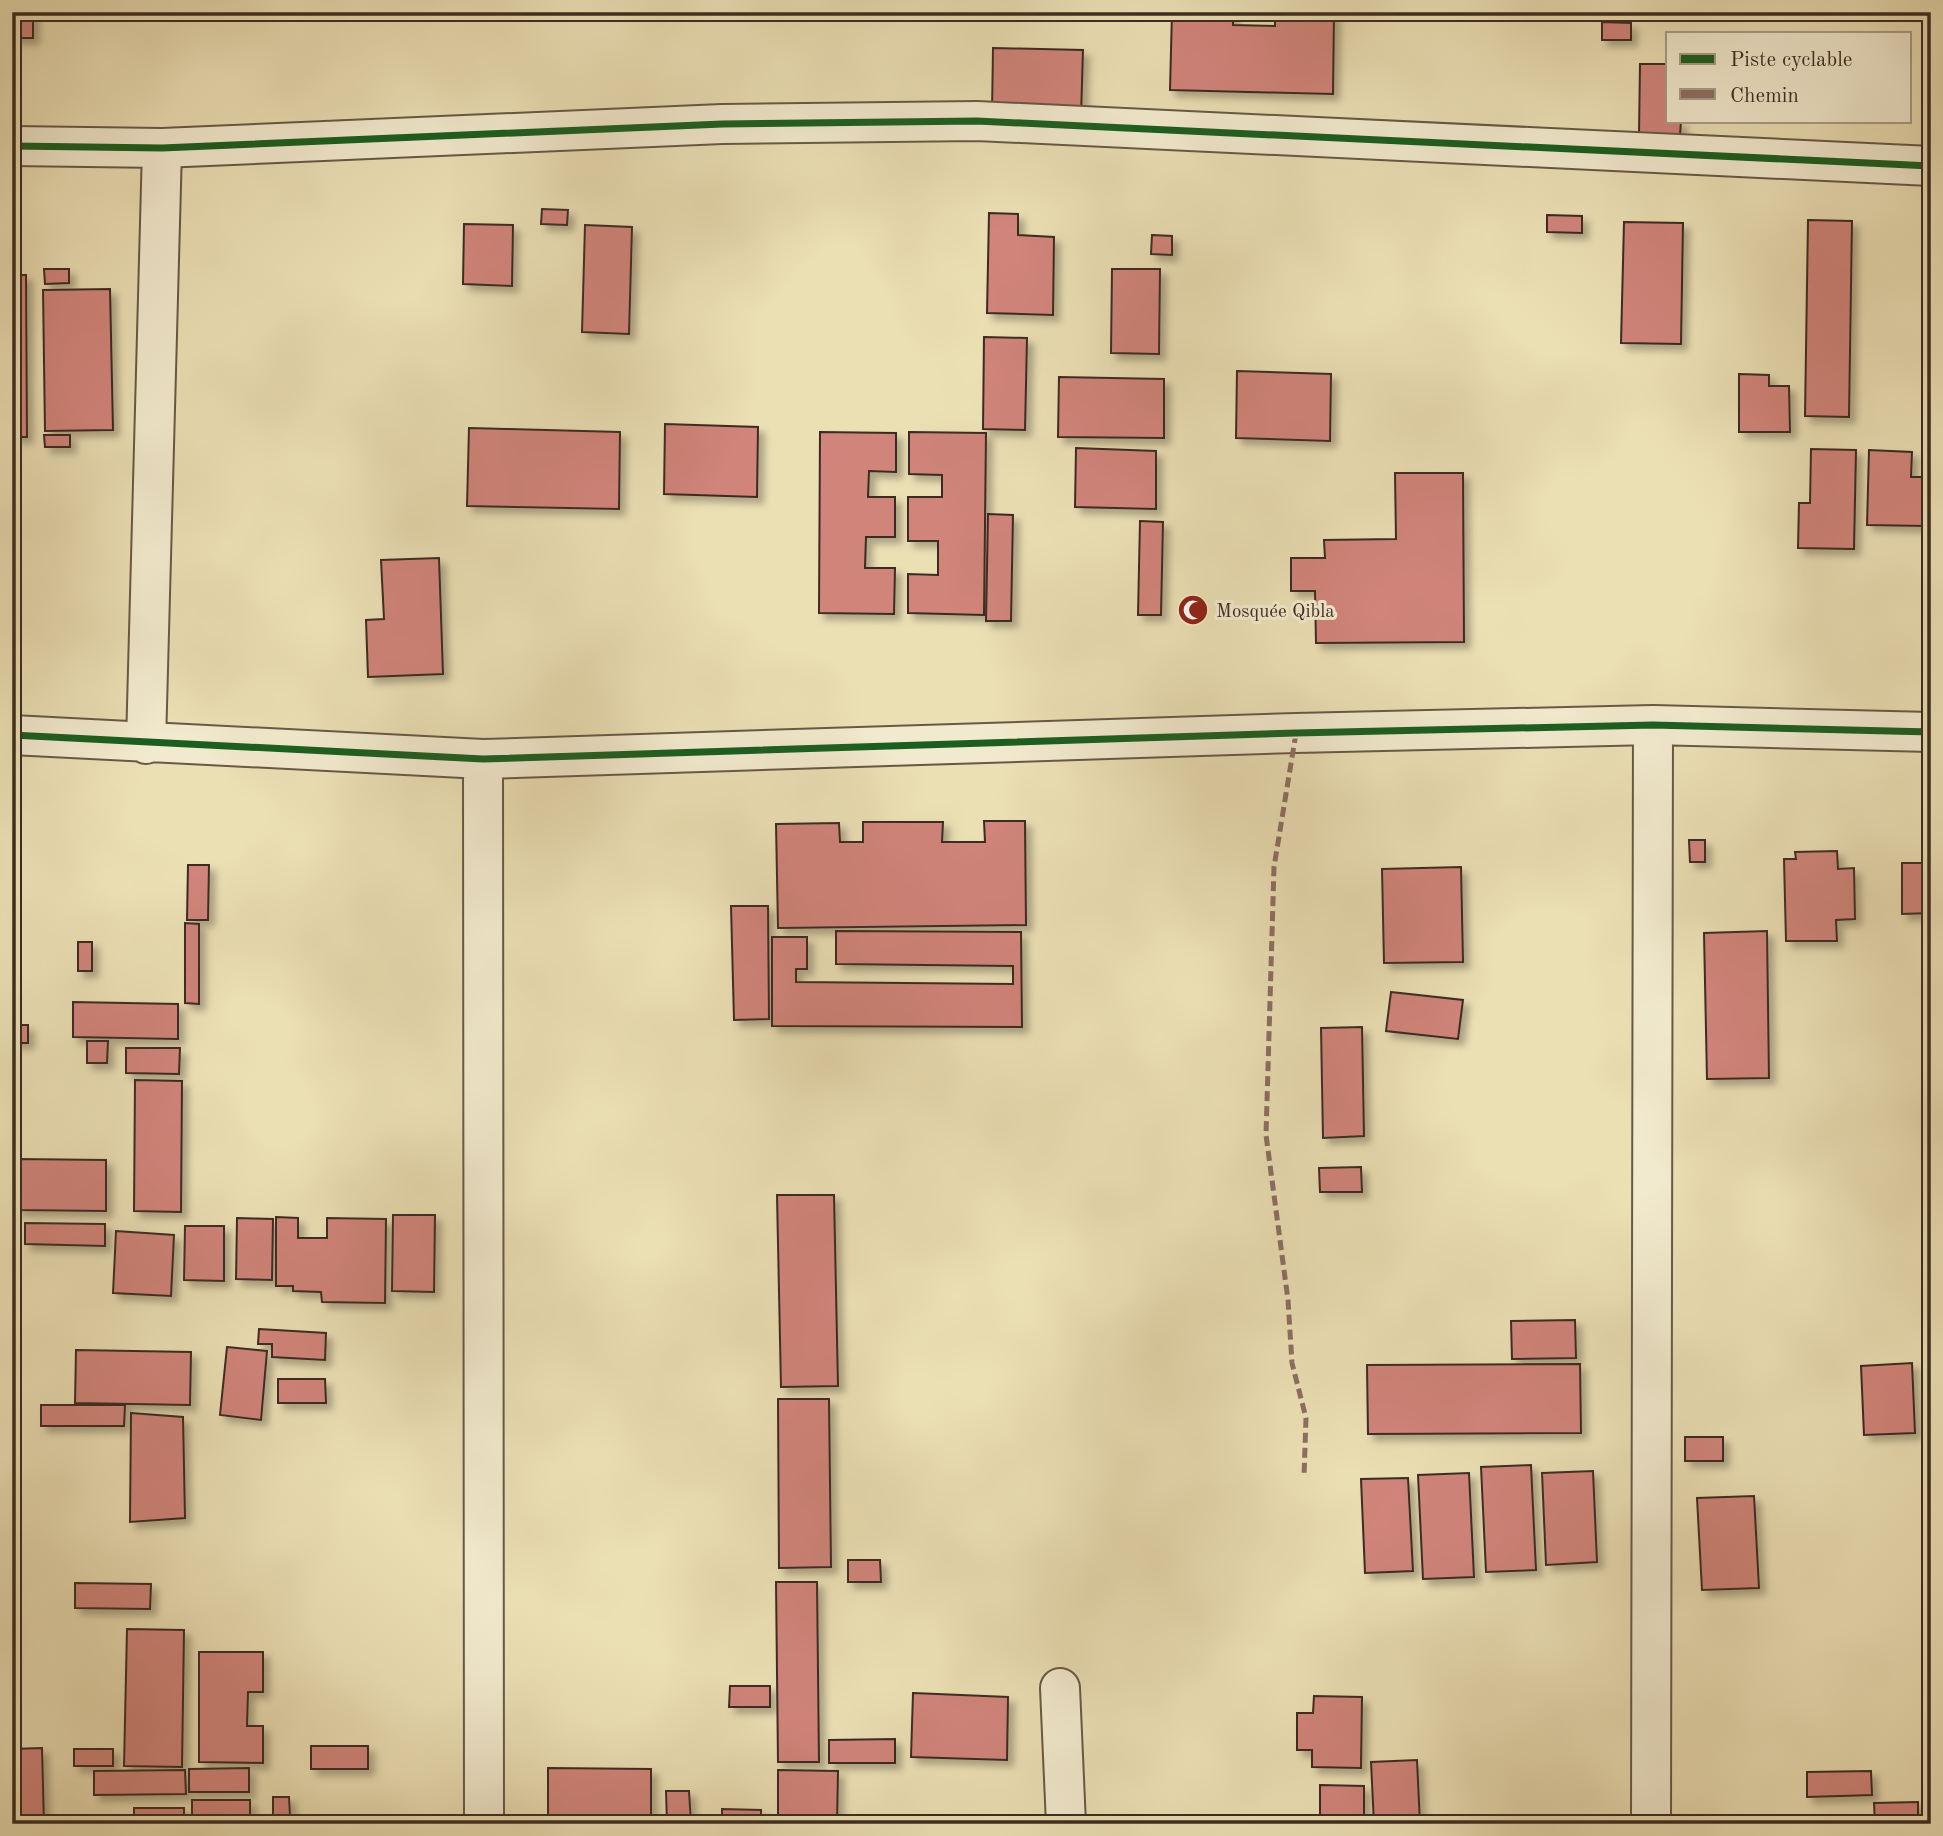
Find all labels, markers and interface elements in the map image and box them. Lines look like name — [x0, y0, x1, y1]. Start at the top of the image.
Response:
legend — [1666, 32, 1912, 122]
text: Piste cyclable — [1730, 50, 1853, 71]
text: Chemin — [1730, 86, 1799, 107]
mosque icon: Mosquée Qibla — [1176, 593, 1210, 627]
place label: Mosquée Qibla — [1216, 603, 1335, 622]

